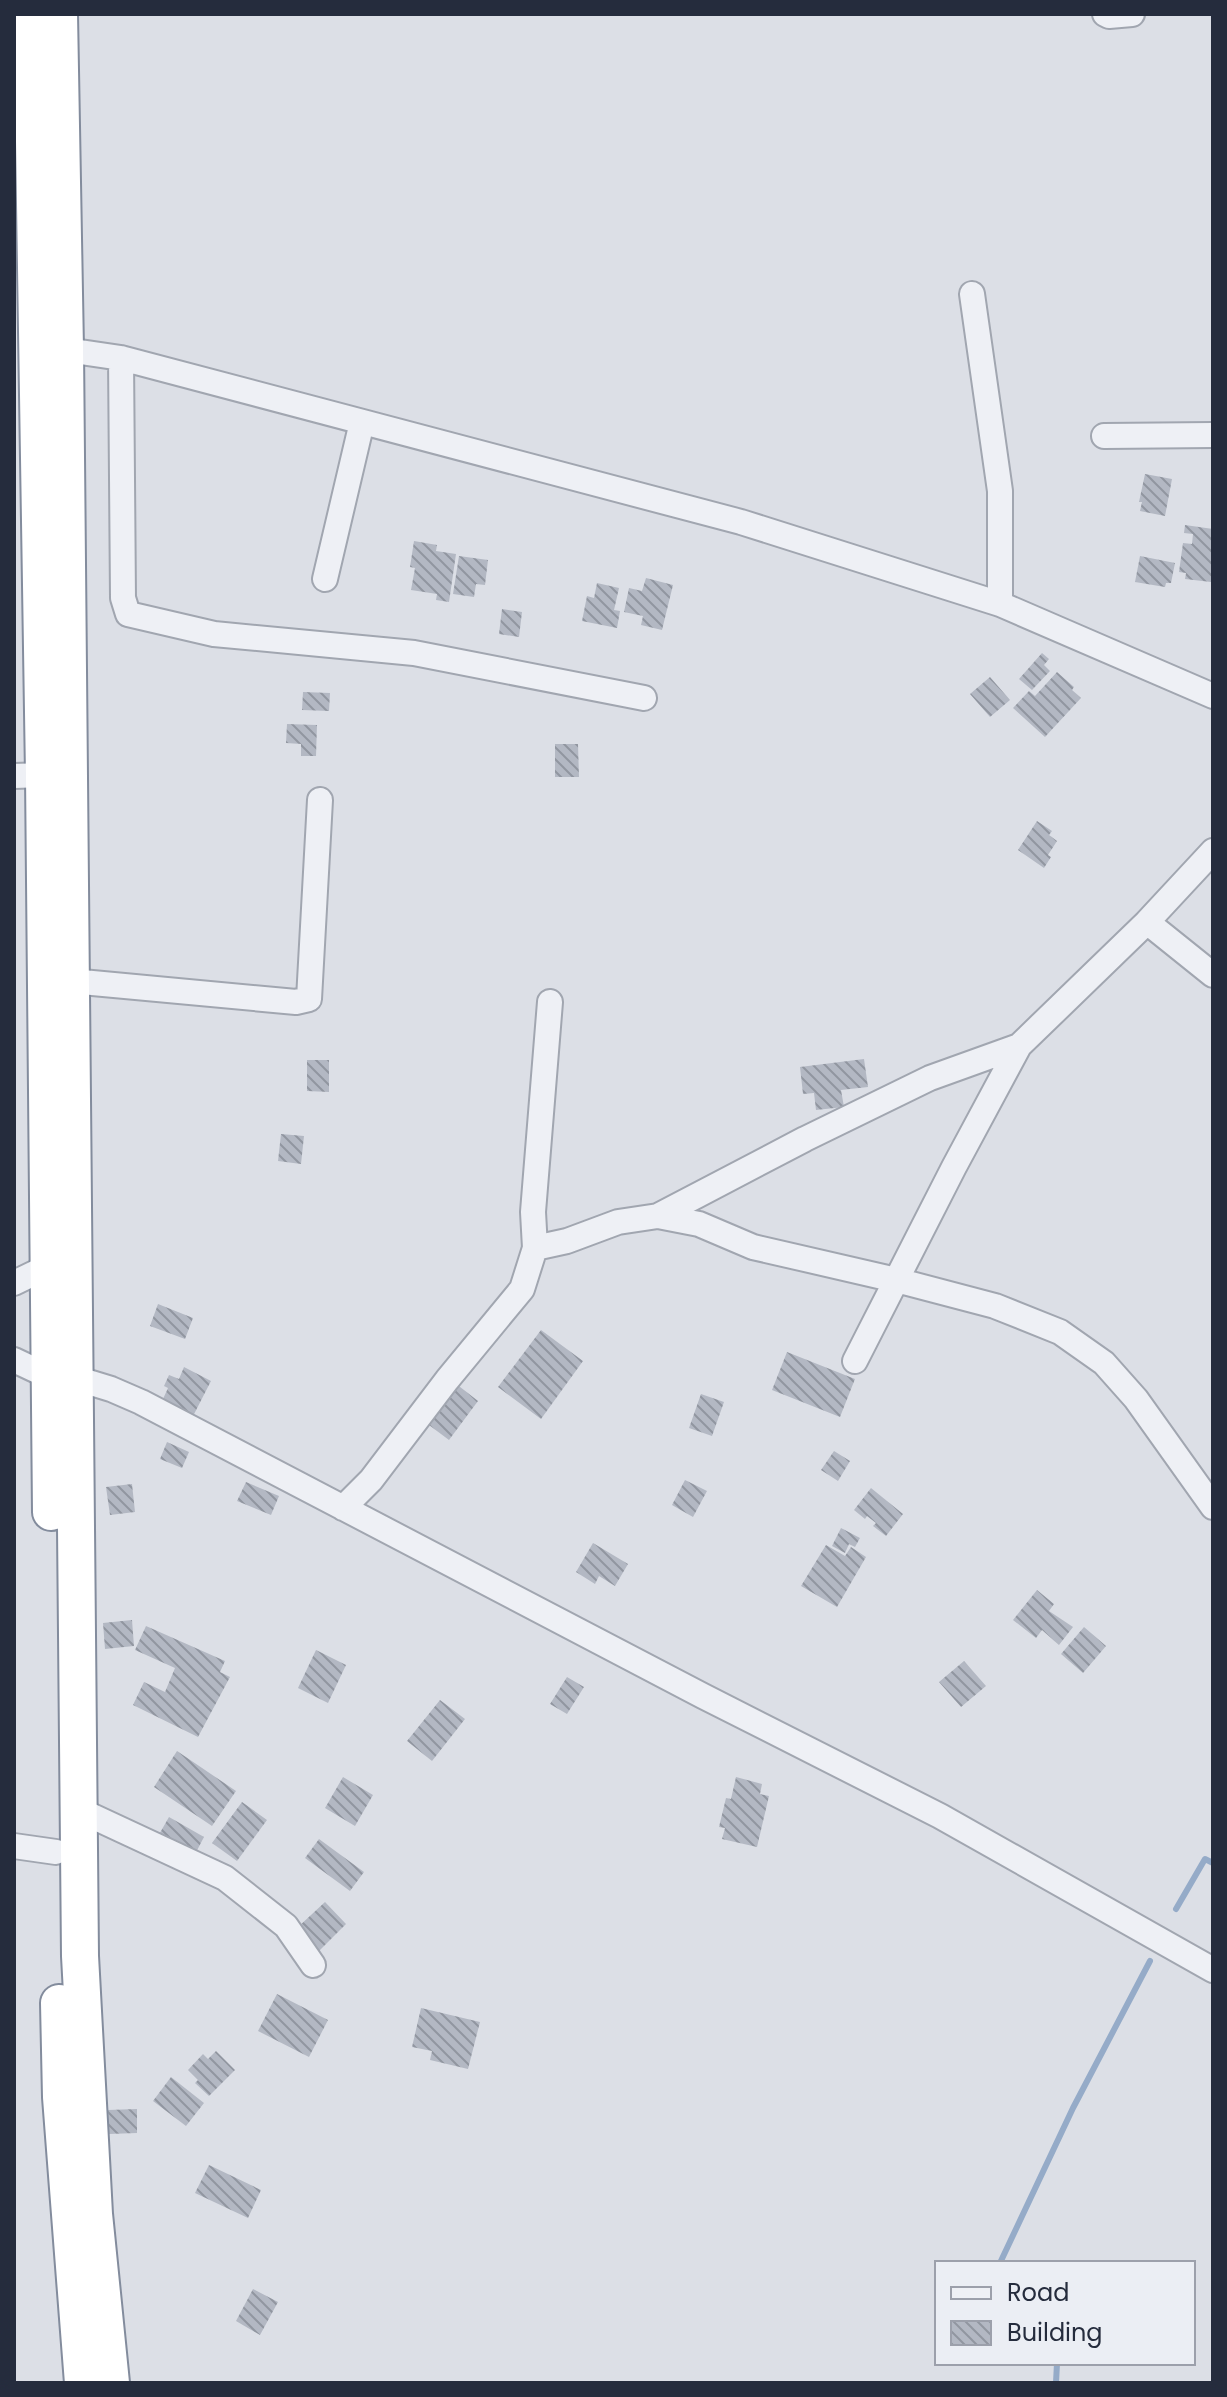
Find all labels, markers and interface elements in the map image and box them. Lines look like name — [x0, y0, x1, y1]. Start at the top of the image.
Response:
legend — [935, 2261, 1195, 2365]
text: Road — [1007, 2276, 1069, 2309]
text: Building — [1007, 2316, 1103, 2349]

